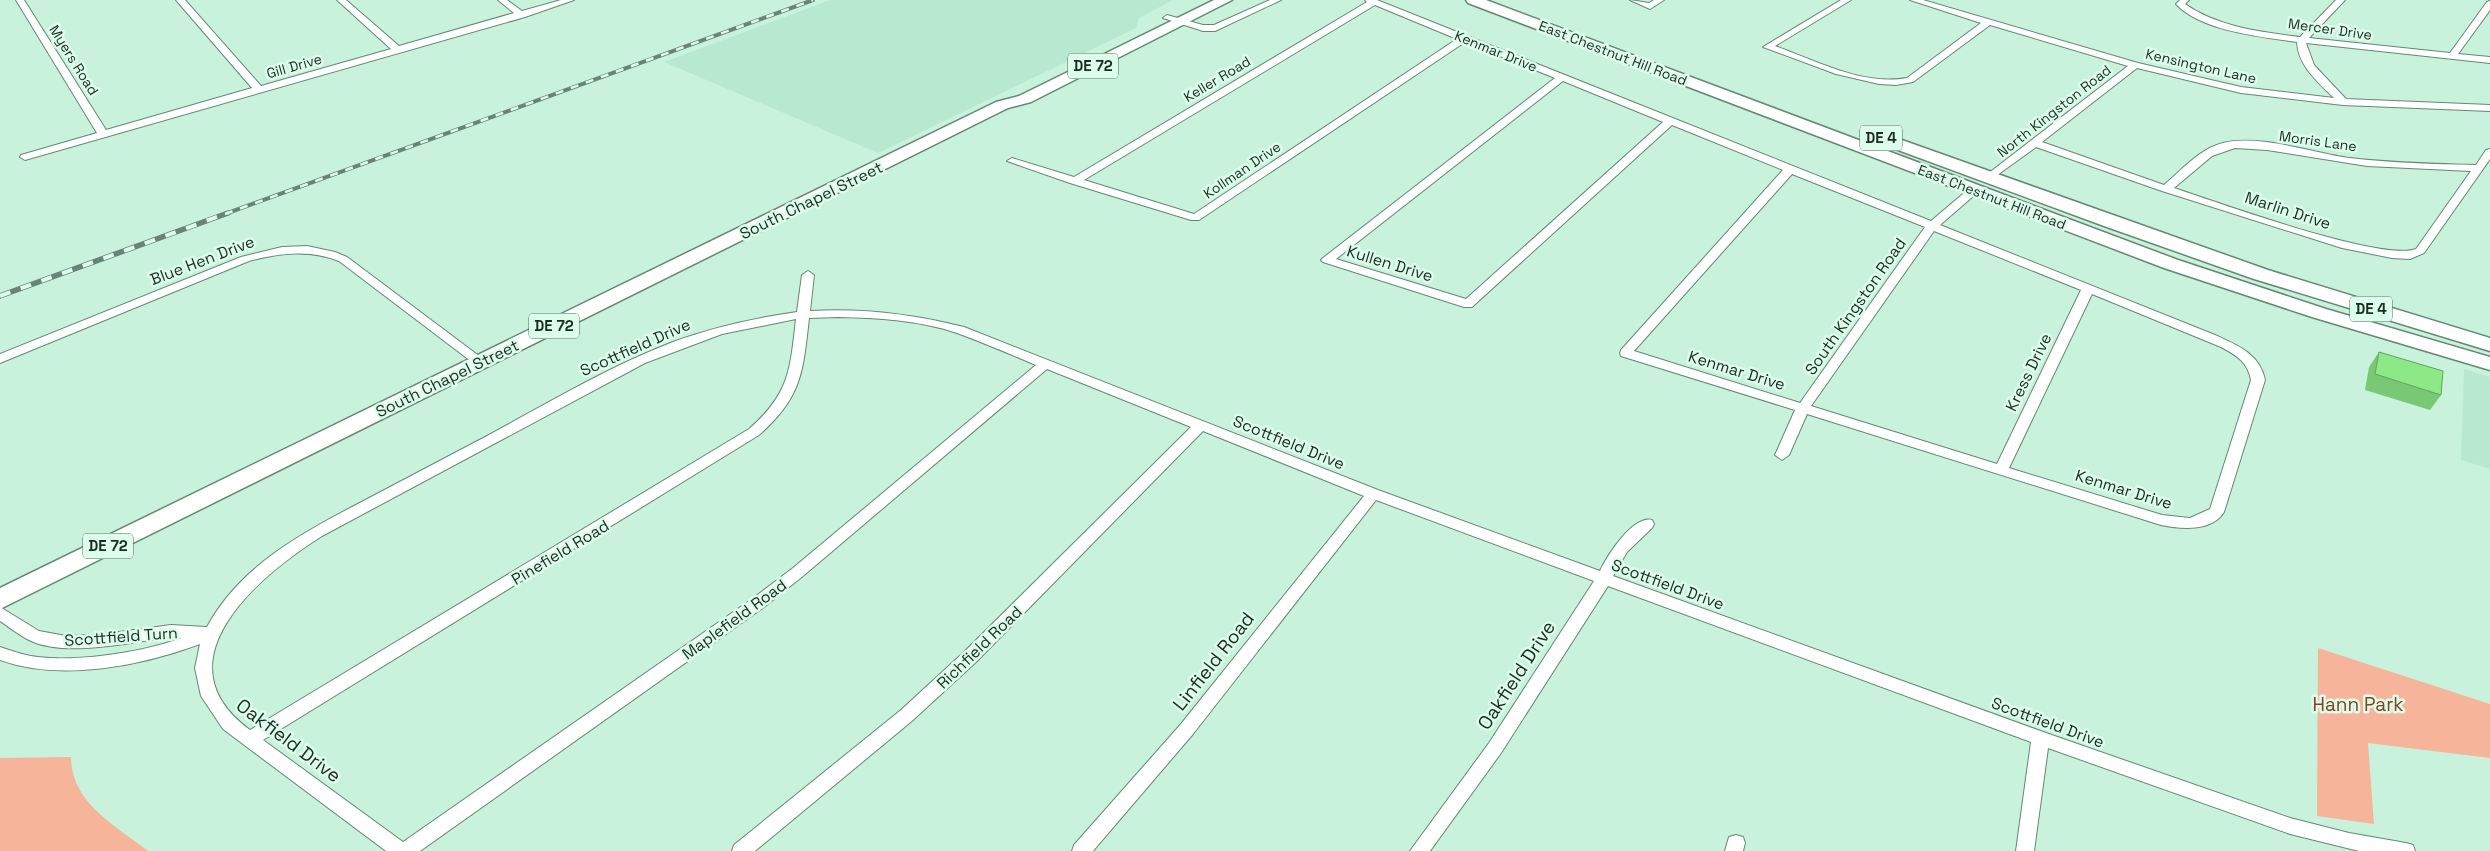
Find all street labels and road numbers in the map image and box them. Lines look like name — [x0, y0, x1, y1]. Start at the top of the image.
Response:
street label: Mercer Drive — [2287, 14, 2373, 44]
street label: East Chestnut Hill Road — [1536, 16, 1690, 90]
street label: Myers Road — [45, 22, 103, 98]
street label: Kenmar Drive — [1452, 26, 1540, 76]
street label: Kensington Lane — [2144, 45, 2258, 87]
street label: Gill Drive — [264, 50, 324, 82]
street label: Keller Road — [1180, 52, 1254, 106]
road number: DE 72 — [1068, 54, 1118, 78]
street label: North Kingston Road — [1993, 61, 2115, 161]
road number: DE 4 — [1860, 126, 1902, 150]
street label: Morris Lane — [2278, 127, 2358, 155]
street label: Kollman Drive — [1200, 137, 1284, 203]
street label: South Chapel Street — [736, 157, 886, 244]
street label: East Chestnut Hill Road — [1915, 160, 2069, 234]
street label: Marlin Drive — [2242, 187, 2333, 234]
street label: Blue Hen Drive — [147, 231, 257, 290]
street label: South Kingston Road — [1800, 234, 1911, 379]
street label: Kullen Drive — [1344, 240, 1435, 287]
road number: DE 4 — [2350, 296, 2392, 322]
road number: DE 72 — [529, 314, 579, 338]
street label: Scottfield Drive — [577, 314, 694, 381]
street label: Kress Drive — [2001, 330, 2056, 415]
street label: South Chapel Street — [372, 335, 522, 422]
street label: Kenmar Drive — [1686, 346, 1788, 395]
street label: Scottfield Drive — [1230, 411, 1348, 474]
street label: Kenmar Drive — [2073, 465, 2175, 514]
street label: Pinefield Road — [508, 515, 613, 590]
road number: DE 72 — [83, 534, 133, 558]
street label: Scottfield Drive — [1609, 554, 1727, 615]
street label: Maplefield Road — [678, 574, 791, 664]
street label: Richfield Road — [932, 601, 1027, 693]
street label: Linfield Road — [1167, 607, 1260, 716]
street label: Oakfield Drive — [1472, 616, 1561, 734]
street label: Scottfield Turn — [64, 622, 178, 651]
street label: Scottfield Drive — [1989, 692, 2107, 753]
street label: Oakfield Drive — [231, 693, 346, 788]

